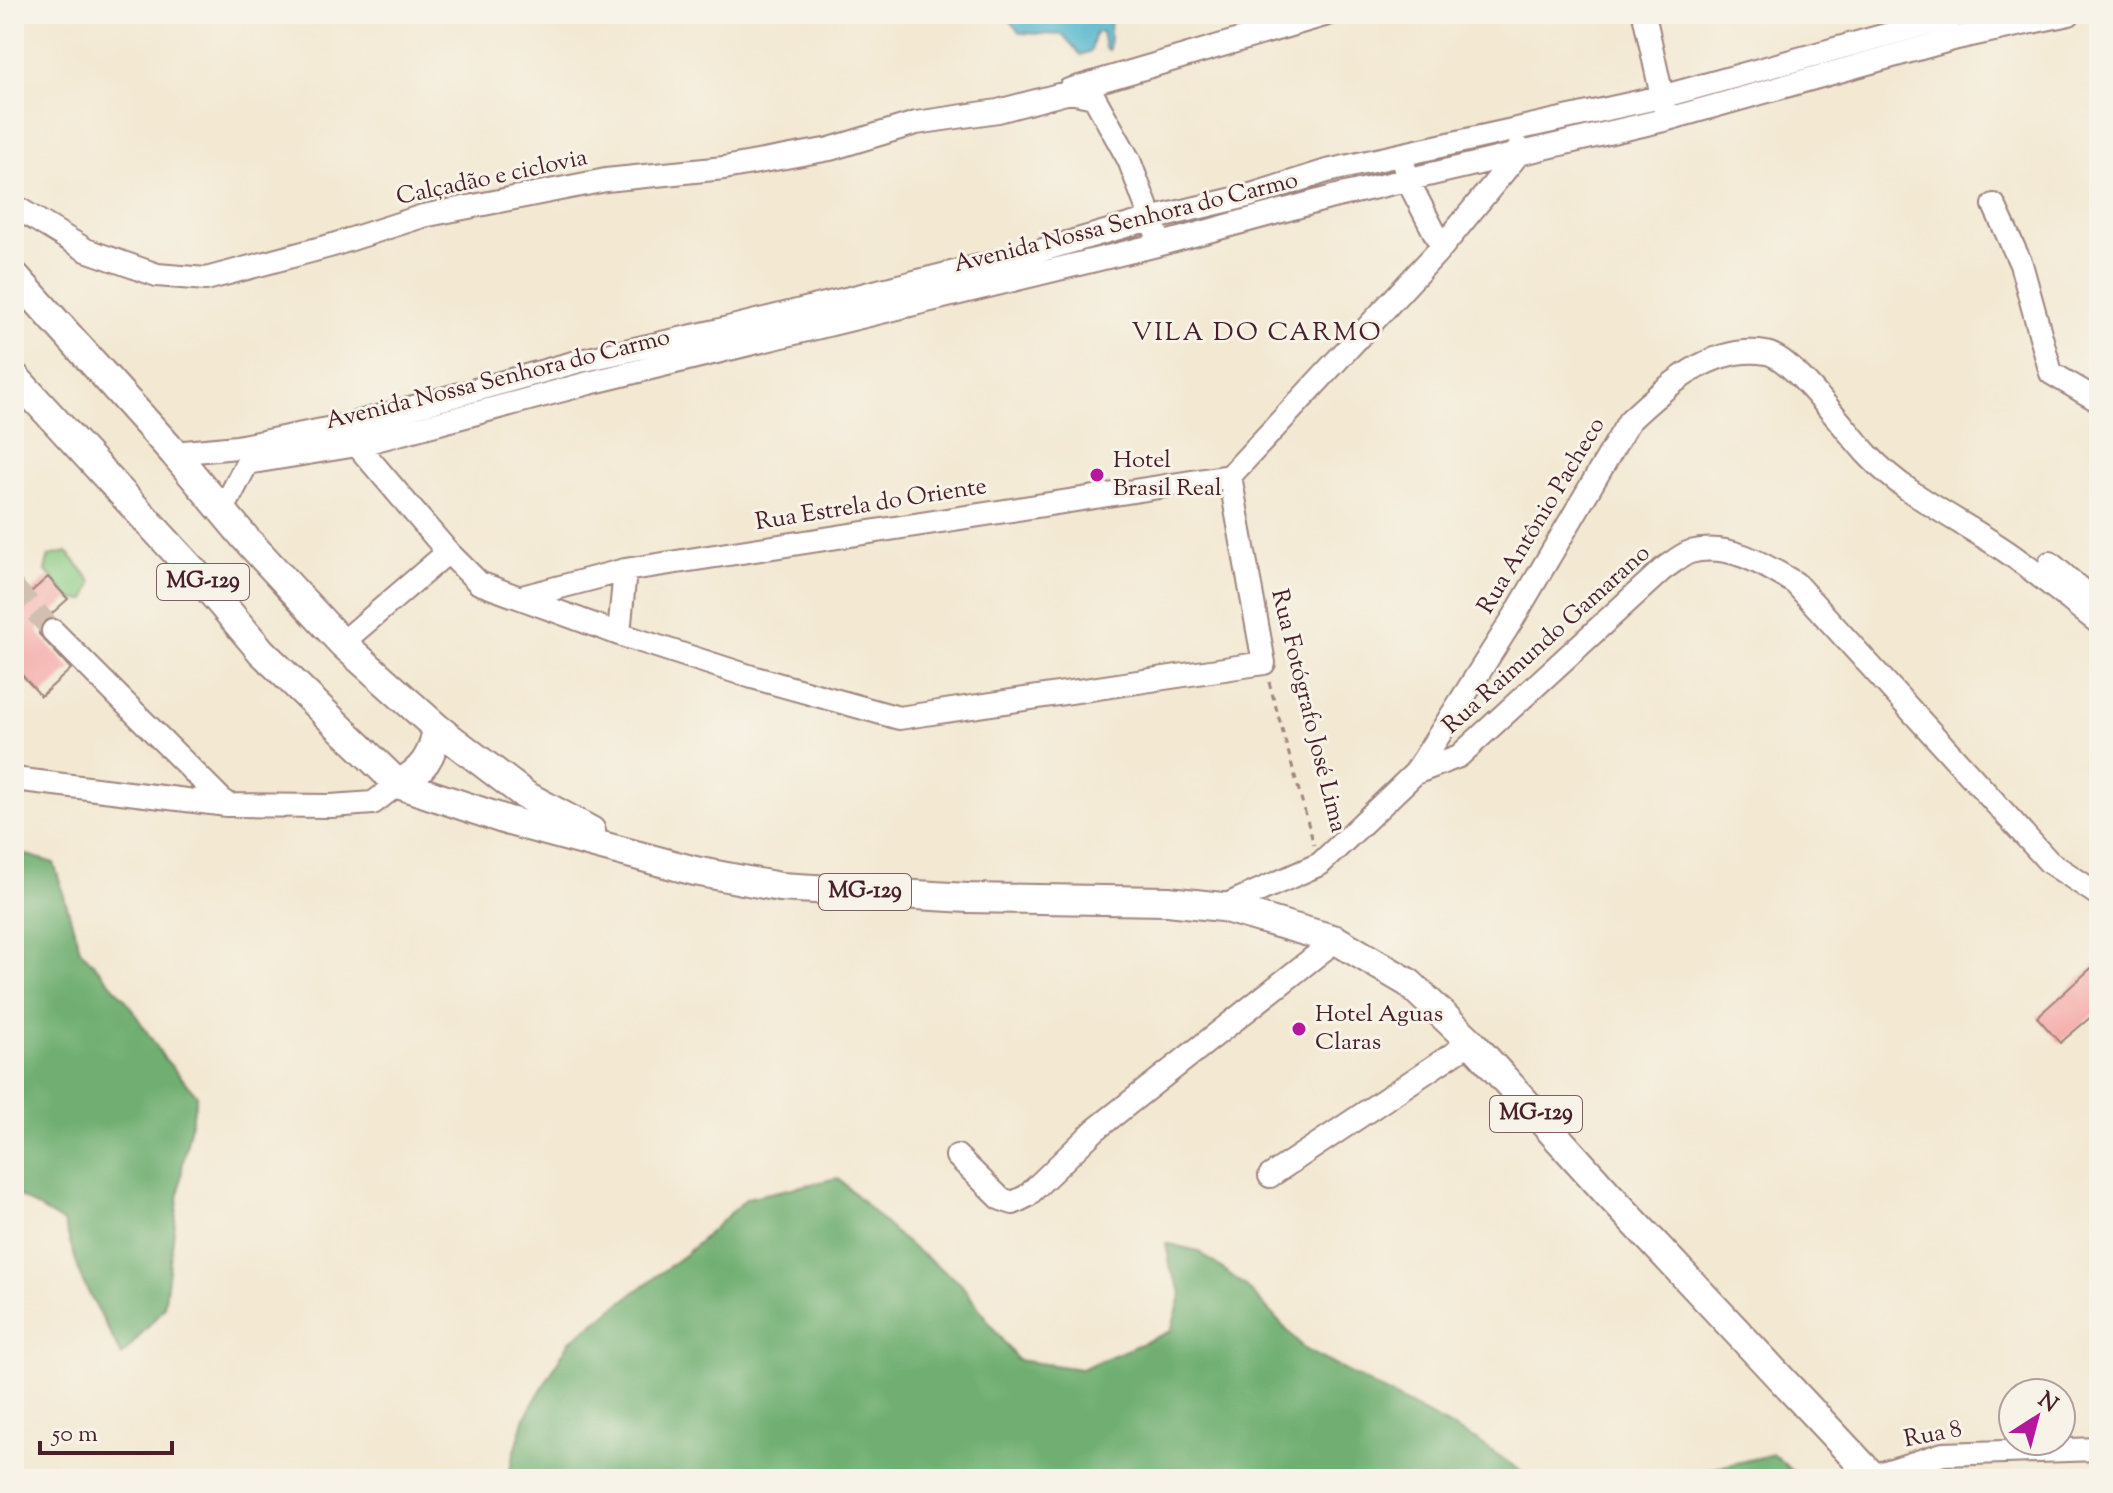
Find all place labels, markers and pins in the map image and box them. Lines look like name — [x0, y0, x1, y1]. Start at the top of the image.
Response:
place label: Hotel Brasil Real — [1113, 444, 1222, 506]
marker: Hotel Brasil Real — [1088, 466, 1106, 484]
place label: Hotel Aguas Claras — [1315, 998, 1443, 1060]
marker: Hotel Aguas Claras — [1290, 1020, 1308, 1038]

